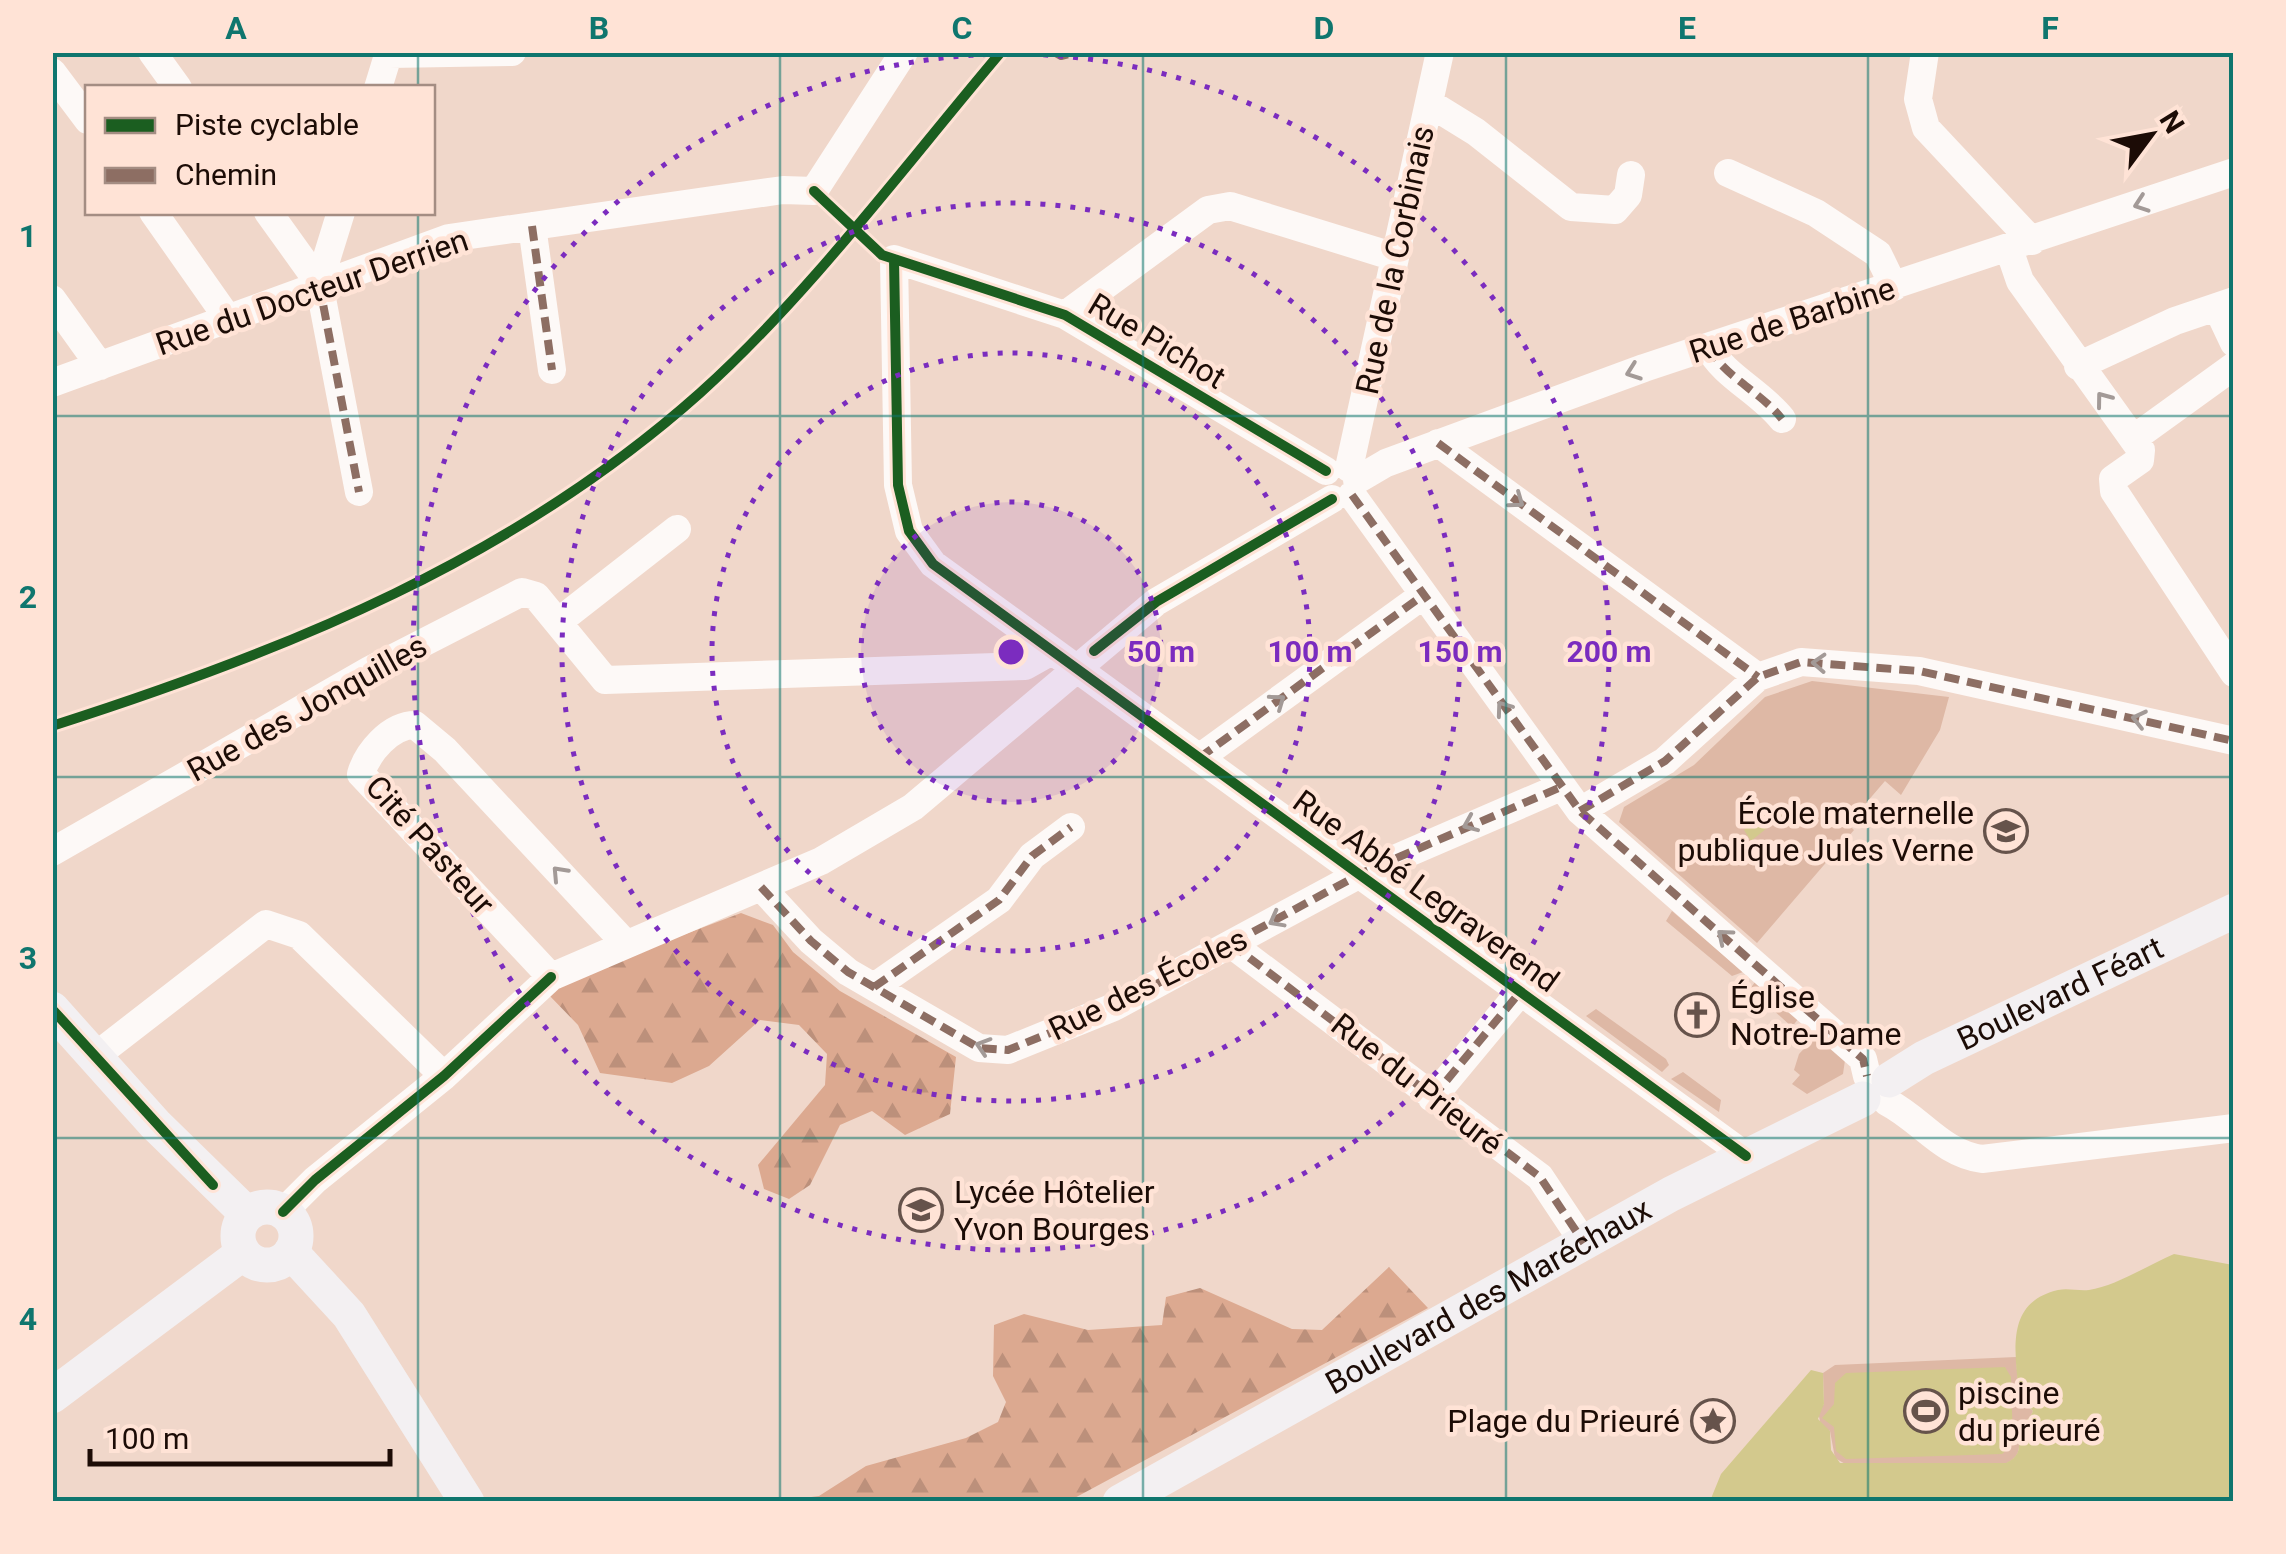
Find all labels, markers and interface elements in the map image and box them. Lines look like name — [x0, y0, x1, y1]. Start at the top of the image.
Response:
text: A — [225, 9, 247, 47]
text: B — [589, 9, 609, 47]
text: C — [952, 9, 972, 47]
text: D — [1314, 9, 1334, 47]
text: E — [1678, 9, 1696, 47]
text: F — [2041, 9, 2059, 47]
legend — [85, 85, 435, 215]
north arrow — [2101, 85, 2201, 185]
text: N — [2153, 105, 2191, 139]
text: Piste cyclable — [175, 107, 359, 142]
street label: Rue de la Corbinais — [1348, 122, 1442, 398]
text: Chemin — [175, 157, 277, 192]
one-way arrow — [2134, 192, 2151, 212]
text: 1 — [19, 217, 37, 255]
street label: Rue du Docteur Derrien — [151, 221, 473, 363]
street label: Rue de Barbine — [1684, 269, 1900, 371]
street label: Rue Pichot — [1082, 285, 1232, 397]
one-way arrow — [1626, 360, 1643, 381]
one-way arrow — [2098, 392, 2115, 410]
one-way arrow — [1506, 489, 1524, 506]
text: 2 — [19, 578, 37, 616]
street label: Rue des Jonquilles — [181, 626, 433, 790]
centre of rings — [993, 634, 1029, 670]
text: 50 m — [1127, 634, 1195, 669]
text: 100 m — [1267, 634, 1353, 669]
text: 150 m — [1417, 634, 1503, 669]
text: 200 m — [1566, 634, 1652, 669]
one-way arrow — [1811, 653, 1827, 674]
one-way arrow — [1266, 694, 1285, 713]
one-way arrow — [1498, 701, 1515, 719]
one-way arrow — [2131, 710, 2148, 731]
street label: Cité Pasteur — [358, 768, 502, 922]
street label: Rue Abbé Legraverend — [1286, 782, 1566, 1000]
place label: École maternelle publique Jules Verne — [1677, 794, 1974, 869]
school or university icon: École maternelle publique Jules Verne — [1983, 808, 2029, 854]
one-way arrow — [1463, 812, 1481, 832]
one-way arrow — [553, 866, 571, 885]
one-way arrow — [1268, 907, 1286, 927]
street label: Rue des Écoles — [1043, 920, 1253, 1048]
street label: Boulevard Féart — [1951, 928, 2169, 1058]
one-way arrow — [1718, 930, 1736, 948]
text: 3 — [19, 939, 37, 977]
place label: Église Notre-Dame — [1730, 978, 1901, 1053]
church icon: Église Notre-Dame — [1674, 992, 1720, 1038]
street label: Rue du Prieuré — [1324, 1005, 1510, 1163]
one-way arrow — [975, 1037, 992, 1058]
place label: Lycée Hôtelier Yvon Bourges — [954, 1173, 1155, 1248]
school or university icon: Lycée Hôtelier Yvon Bourges — [898, 1187, 944, 1233]
street label: Boulevard des Maréchaux — [1319, 1190, 1658, 1402]
text: 4 — [19, 1300, 37, 1338]
place label: piscine du prieuré — [1958, 1374, 2100, 1449]
sports icon: piscine du prieuré — [1903, 1388, 1949, 1434]
place icon: Plage du Prieuré — [1690, 1398, 1736, 1444]
place label: Plage du Prieuré — [1447, 1402, 1680, 1440]
scale bar — [90, 1404, 390, 1466]
text: 100 m — [105, 1421, 189, 1456]

